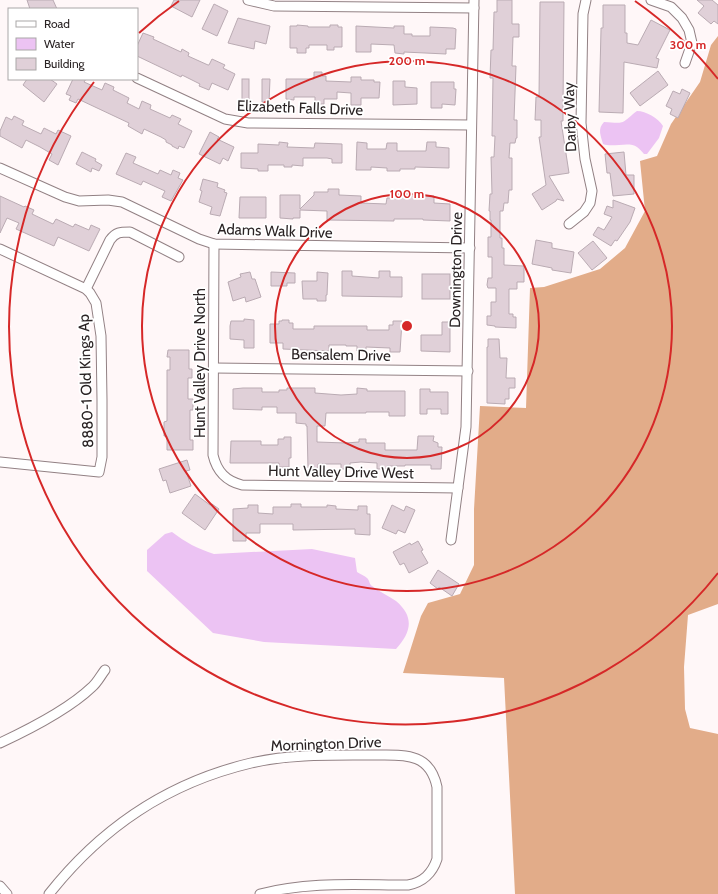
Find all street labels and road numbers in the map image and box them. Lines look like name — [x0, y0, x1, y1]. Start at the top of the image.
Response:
street label: Darby Way — [560, 81, 580, 152]
street label: Elizabeth Falls Drive — [237, 97, 364, 119]
street label: Downington Drive — [446, 212, 466, 328]
street label: Adams Walk Drive — [217, 220, 333, 242]
street label: Hunt Valley Drive North — [191, 288, 209, 438]
street label: 8880-1 Old Kings Ap — [75, 314, 97, 448]
street label: Bensalem Drive — [291, 345, 391, 365]
street label: Hunt Valley Drive West — [268, 462, 414, 482]
street label: Mornington Drive — [270, 733, 382, 755]

